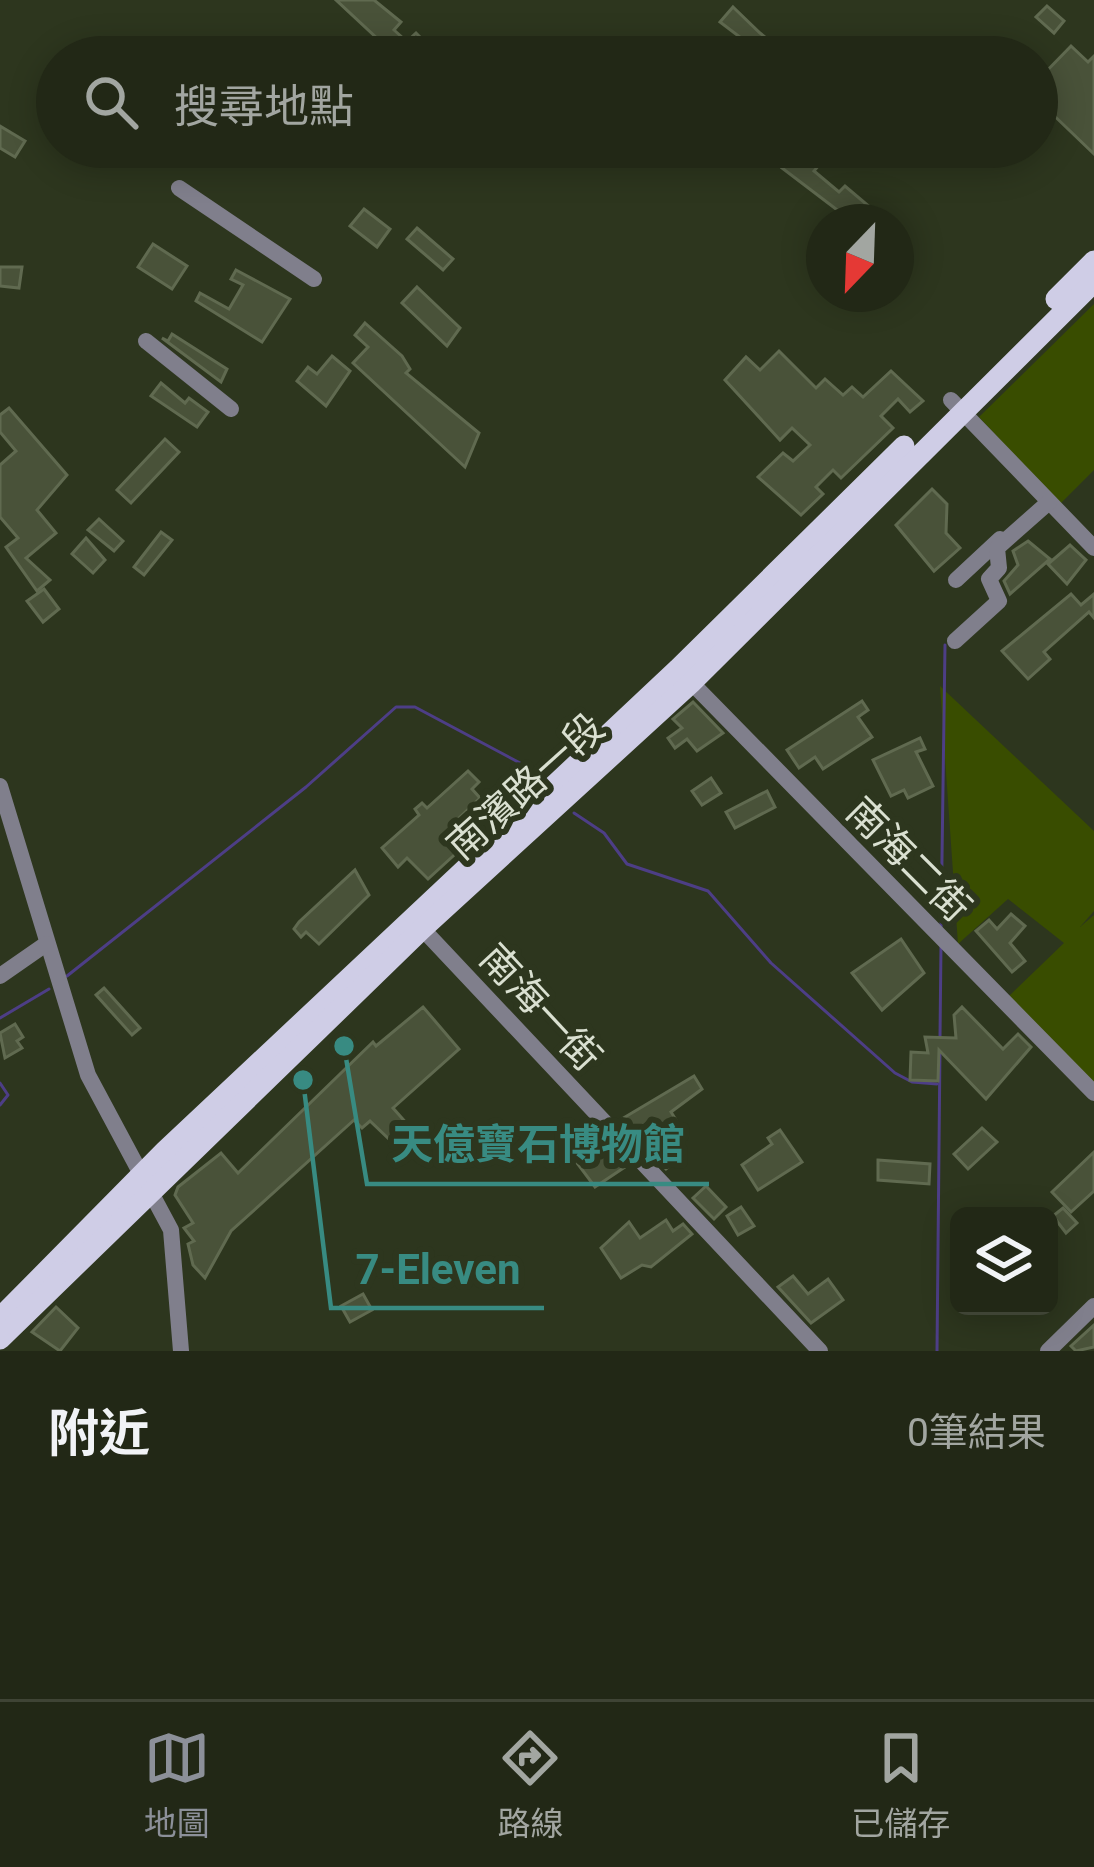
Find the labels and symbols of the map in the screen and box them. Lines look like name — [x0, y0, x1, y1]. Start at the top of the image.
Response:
north arrow — [806, 204, 914, 312]
street label: 南濱路一段 — [438, 704, 614, 869]
street label: 南海二街 — [837, 788, 980, 931]
street label: 南海一街 — [470, 935, 610, 1080]
callout: 天億寶石博物館 — [367, 1106, 709, 1184]
text: 天億寶石博物館 — [391, 1120, 685, 1169]
callout: 7-Eleven — [331, 1230, 544, 1308]
text: 7-Eleven — [355, 1245, 521, 1294]

